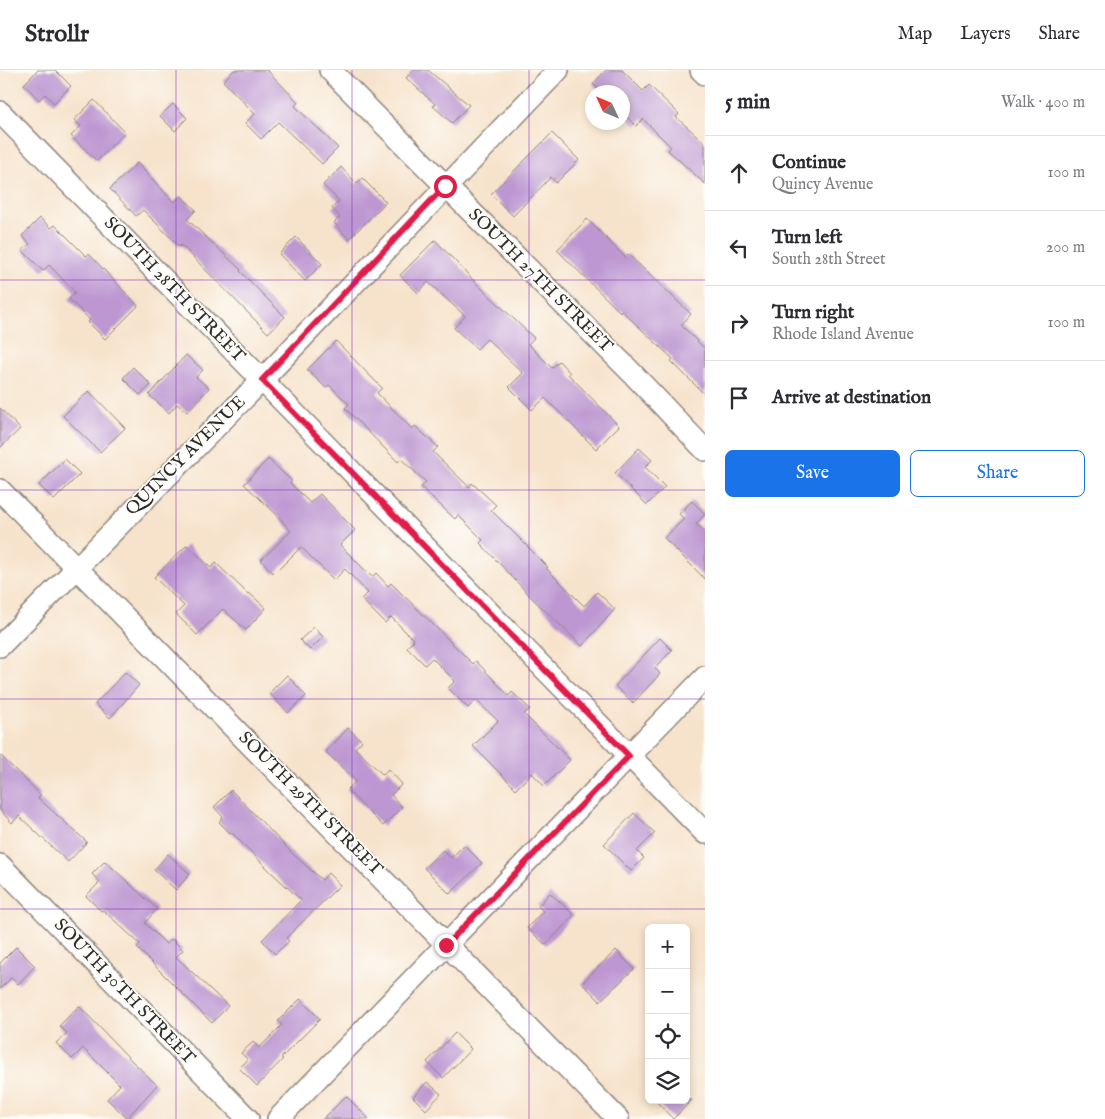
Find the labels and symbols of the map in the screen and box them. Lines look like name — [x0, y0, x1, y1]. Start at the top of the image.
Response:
north arrow — [585, 85, 630, 130]
route start — [434, 175, 457, 198]
street label: SOUTH 27TH STREET — [463, 204, 617, 358]
street label: SOUTH 28TH STREET — [98, 212, 250, 368]
street label: QUINCY AVENUE — [121, 391, 251, 521]
street label: SOUTH 29TH STREET — [233, 727, 387, 881]
street label: SOUTH 30TH STREET — [48, 914, 200, 1070]
route end — [435, 934, 458, 957]

